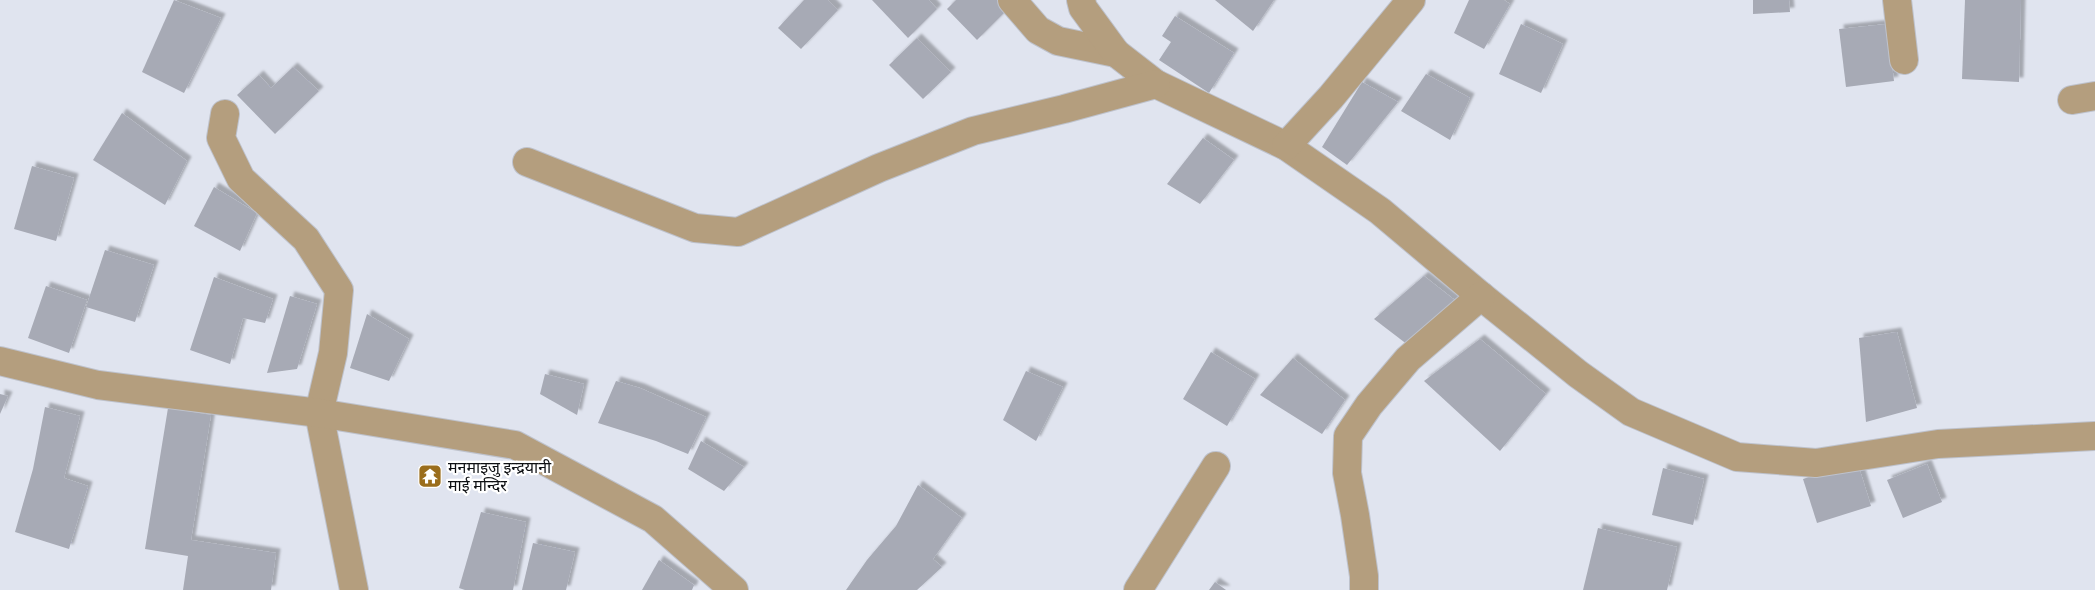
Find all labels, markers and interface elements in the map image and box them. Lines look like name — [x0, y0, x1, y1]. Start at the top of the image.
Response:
place label: मनमाइजु इन्द्रयानी माई मन्दिर — [448, 458, 552, 495]
temple icon: मनमाइजु इन्द्रयानी माई मन्दिर — [417, 463, 443, 489]

